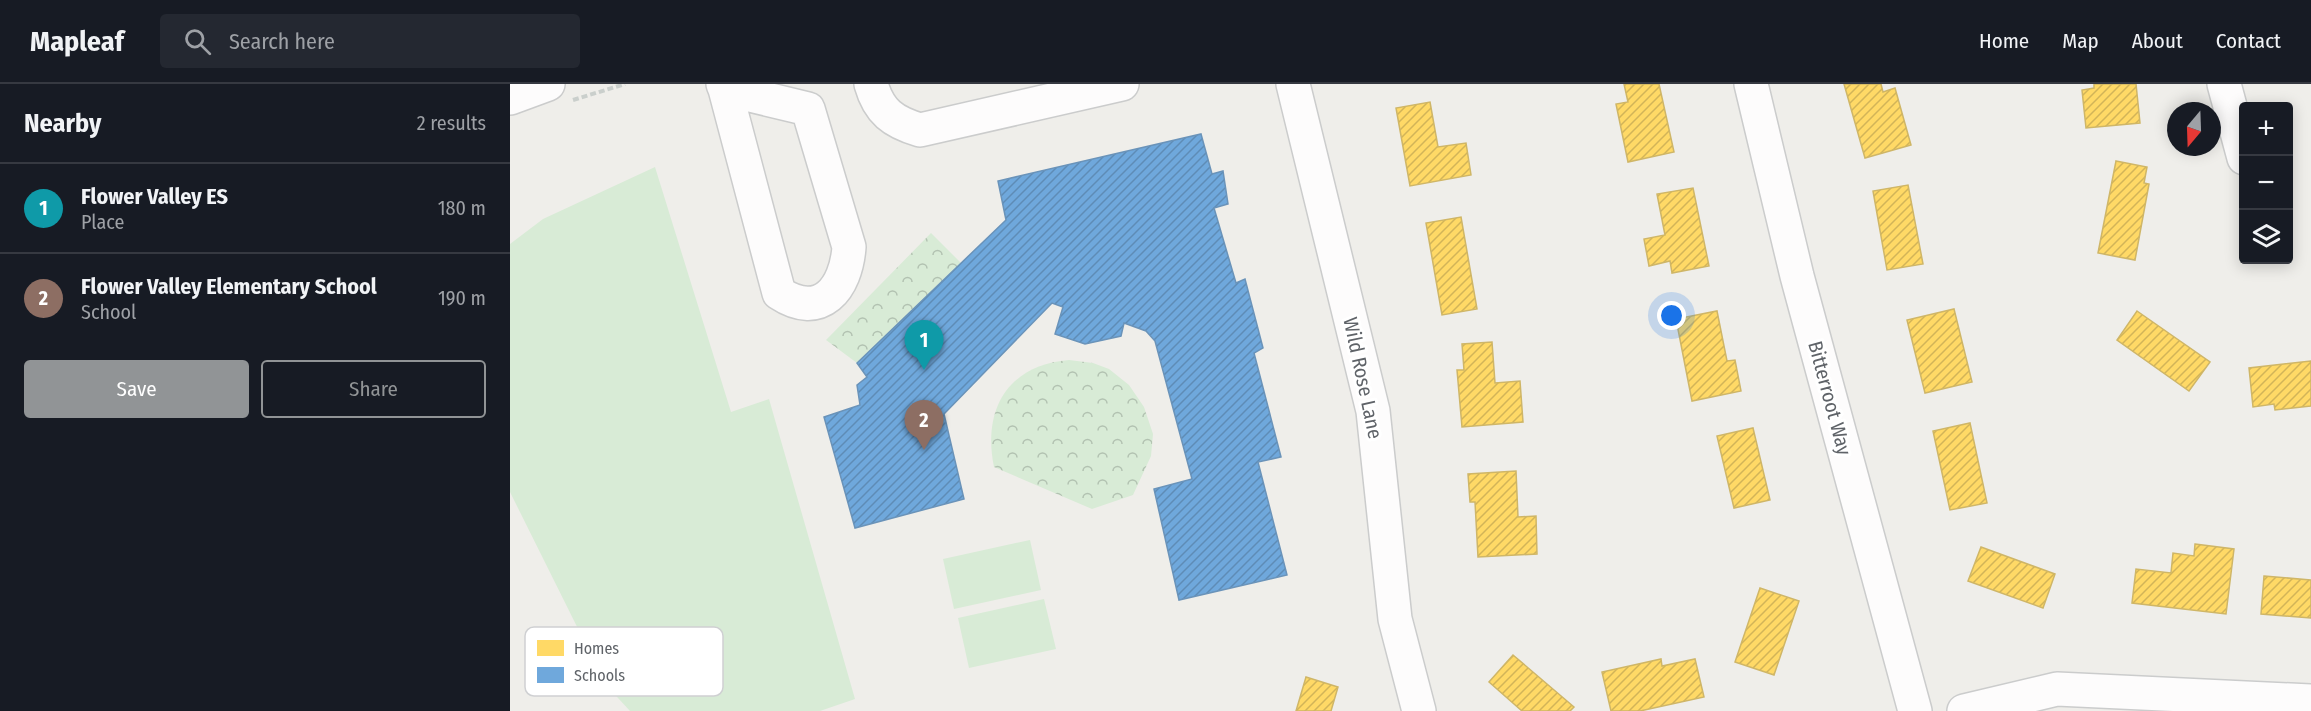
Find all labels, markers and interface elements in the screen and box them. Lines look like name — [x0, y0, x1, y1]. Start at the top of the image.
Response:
search box — [160, 14, 580, 68]
text: Mapleaf — [30, 25, 124, 58]
icon: search — [181, 25, 214, 58]
text: Search here — [229, 28, 335, 55]
text: Home — [1979, 28, 2029, 54]
text: Map — [2062, 28, 2099, 54]
text: About — [2132, 28, 2183, 54]
text: Contact — [2216, 28, 2281, 54]
north arrow — [2167, 102, 2221, 156]
map controls — [2239, 102, 2293, 264]
button: + — [2239, 102, 2293, 156]
text: Nearby — [24, 108, 101, 139]
text: 2 results — [417, 111, 486, 135]
button: − — [2239, 156, 2293, 210]
text: Flower Valley ES — [81, 183, 228, 210]
text: 1 — [39, 196, 48, 220]
text: 180 m — [438, 196, 486, 220]
text: Place — [81, 210, 124, 234]
button: layers — [2239, 210, 2293, 264]
text: Flower Valley Elementary School — [81, 273, 377, 300]
text: 2 — [39, 286, 48, 310]
text: 190 m — [438, 286, 486, 310]
text: School — [81, 300, 136, 324]
your location — [1657, 301, 1686, 330]
street label: Wild Rose Lane — [1338, 315, 1388, 441]
pin: 1 — [904, 320, 944, 370]
street label: Bitterroot Way — [1803, 338, 1857, 458]
button: Save — [24, 360, 249, 418]
button: Share — [261, 360, 486, 418]
pin: 2 — [904, 400, 944, 450]
legend — [525, 627, 723, 696]
text: Homes — [574, 639, 619, 658]
text: Schools — [574, 666, 625, 685]

